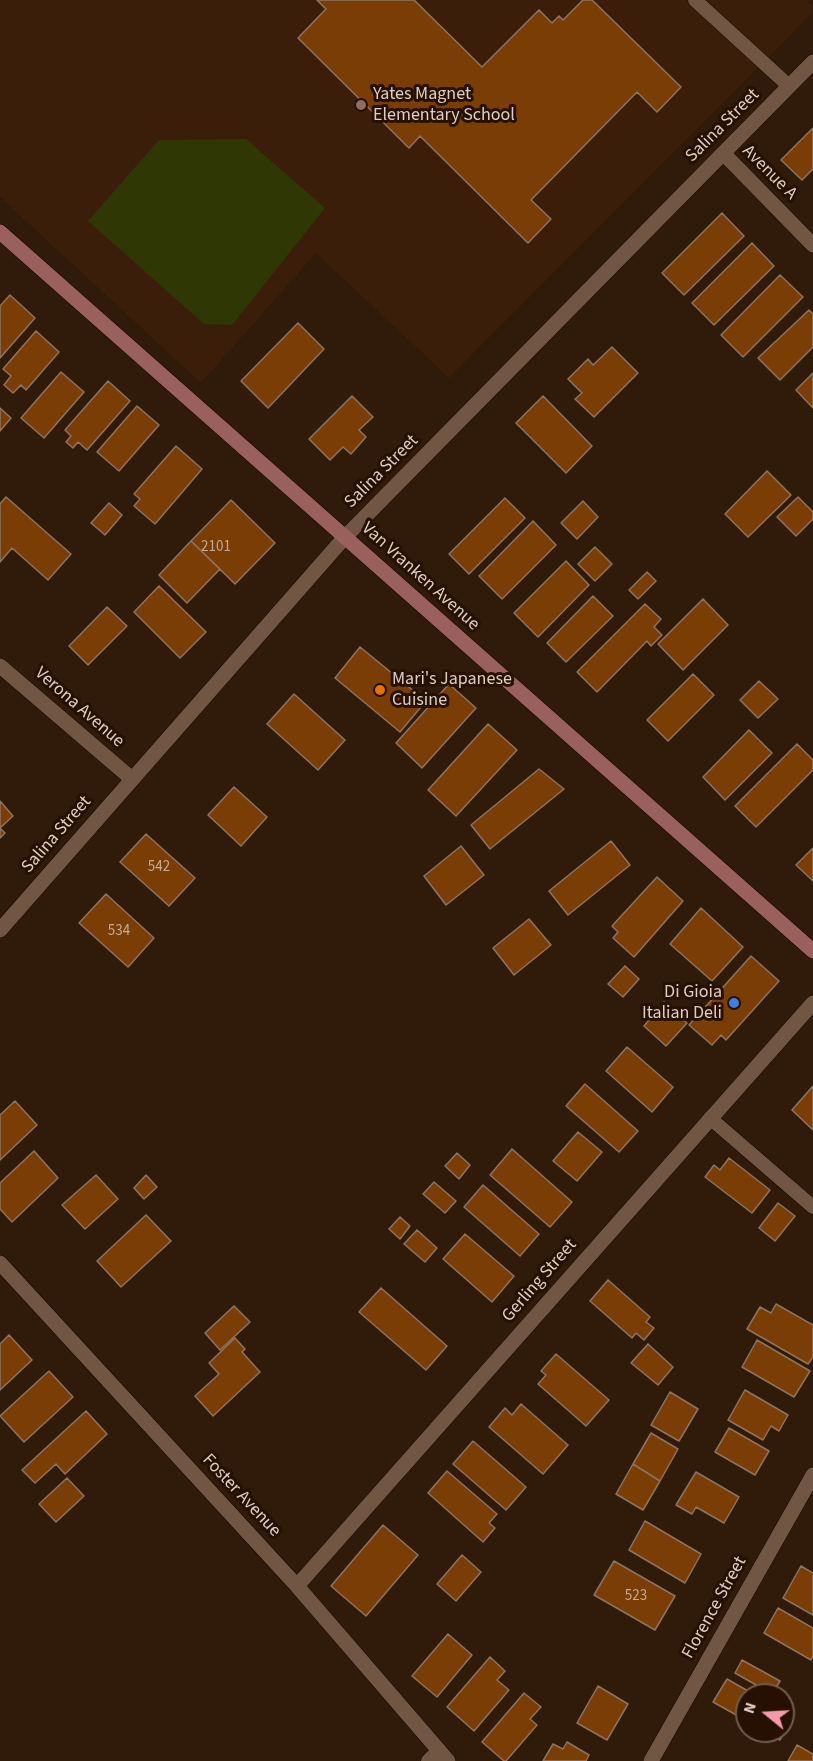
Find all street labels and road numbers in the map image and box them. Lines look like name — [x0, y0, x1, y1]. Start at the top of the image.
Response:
street label: Salina Street — [682, 85, 764, 167]
street label: Avenue A — [737, 141, 801, 205]
street label: Salina Street — [341, 431, 423, 513]
street label: Van Vranken Avenue — [356, 518, 484, 636]
street label: Verona Avenue — [30, 663, 128, 753]
street label: Salina Street — [18, 792, 96, 878]
street label: Gerling Street — [498, 1235, 582, 1327]
street label: Foster Avenue — [197, 1450, 285, 1542]
street label: Florence Street — [678, 1553, 752, 1663]

